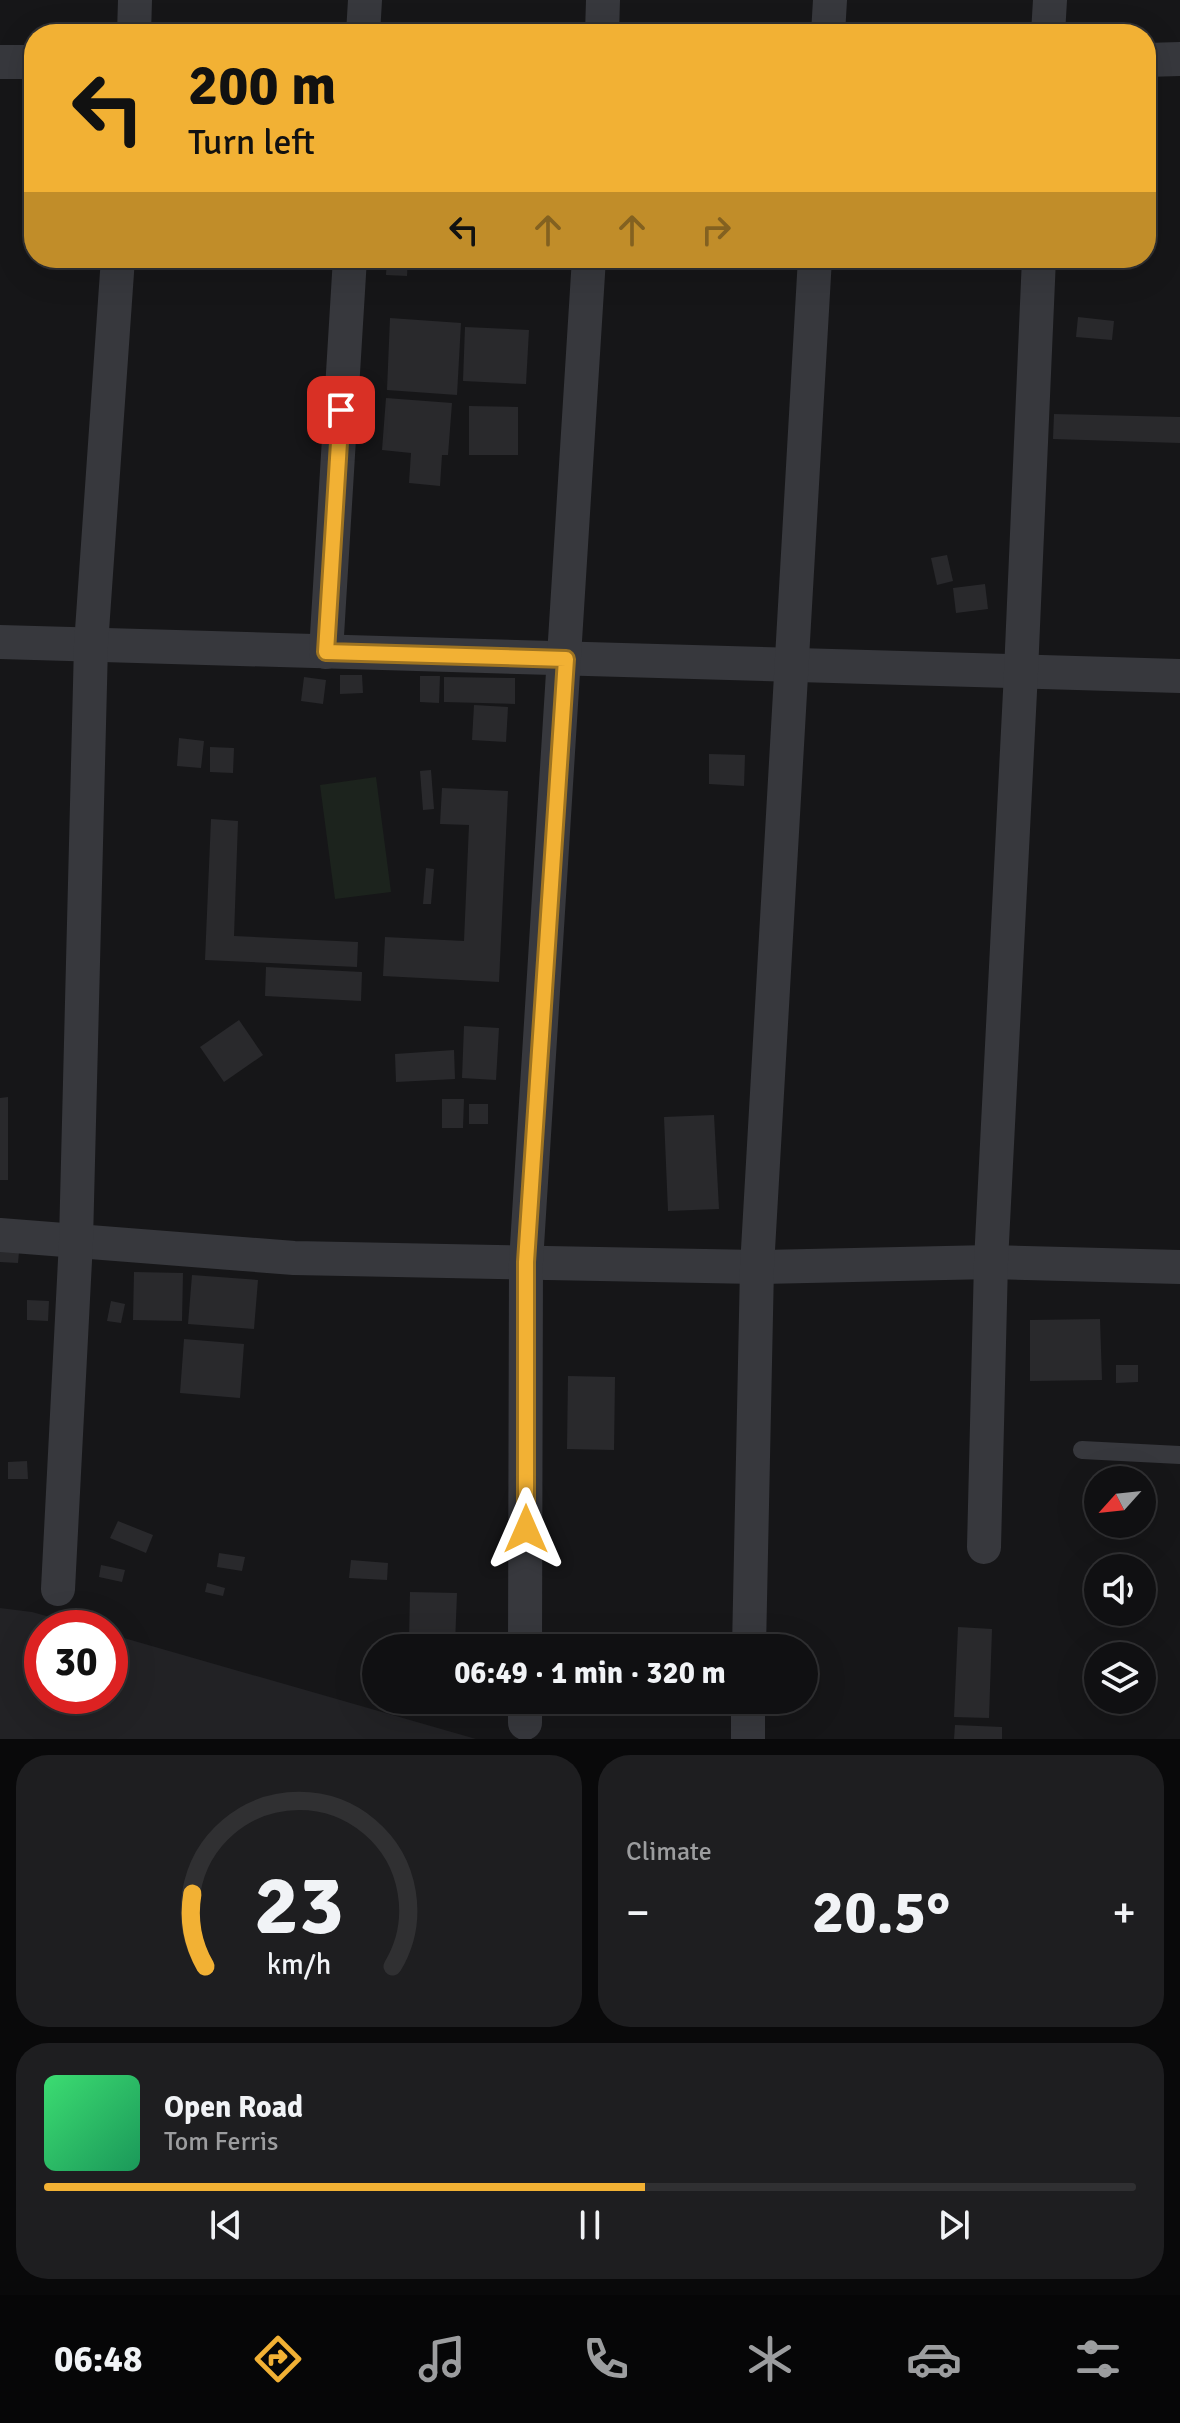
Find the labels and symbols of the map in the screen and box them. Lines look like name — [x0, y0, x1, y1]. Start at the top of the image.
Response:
pin — [307, 376, 375, 444]
north arrow — [1084, 1466, 1156, 1538]
position arrow — [484, 1487, 568, 1571]
speed limit sign: 30 — [24, 1610, 128, 1714]

